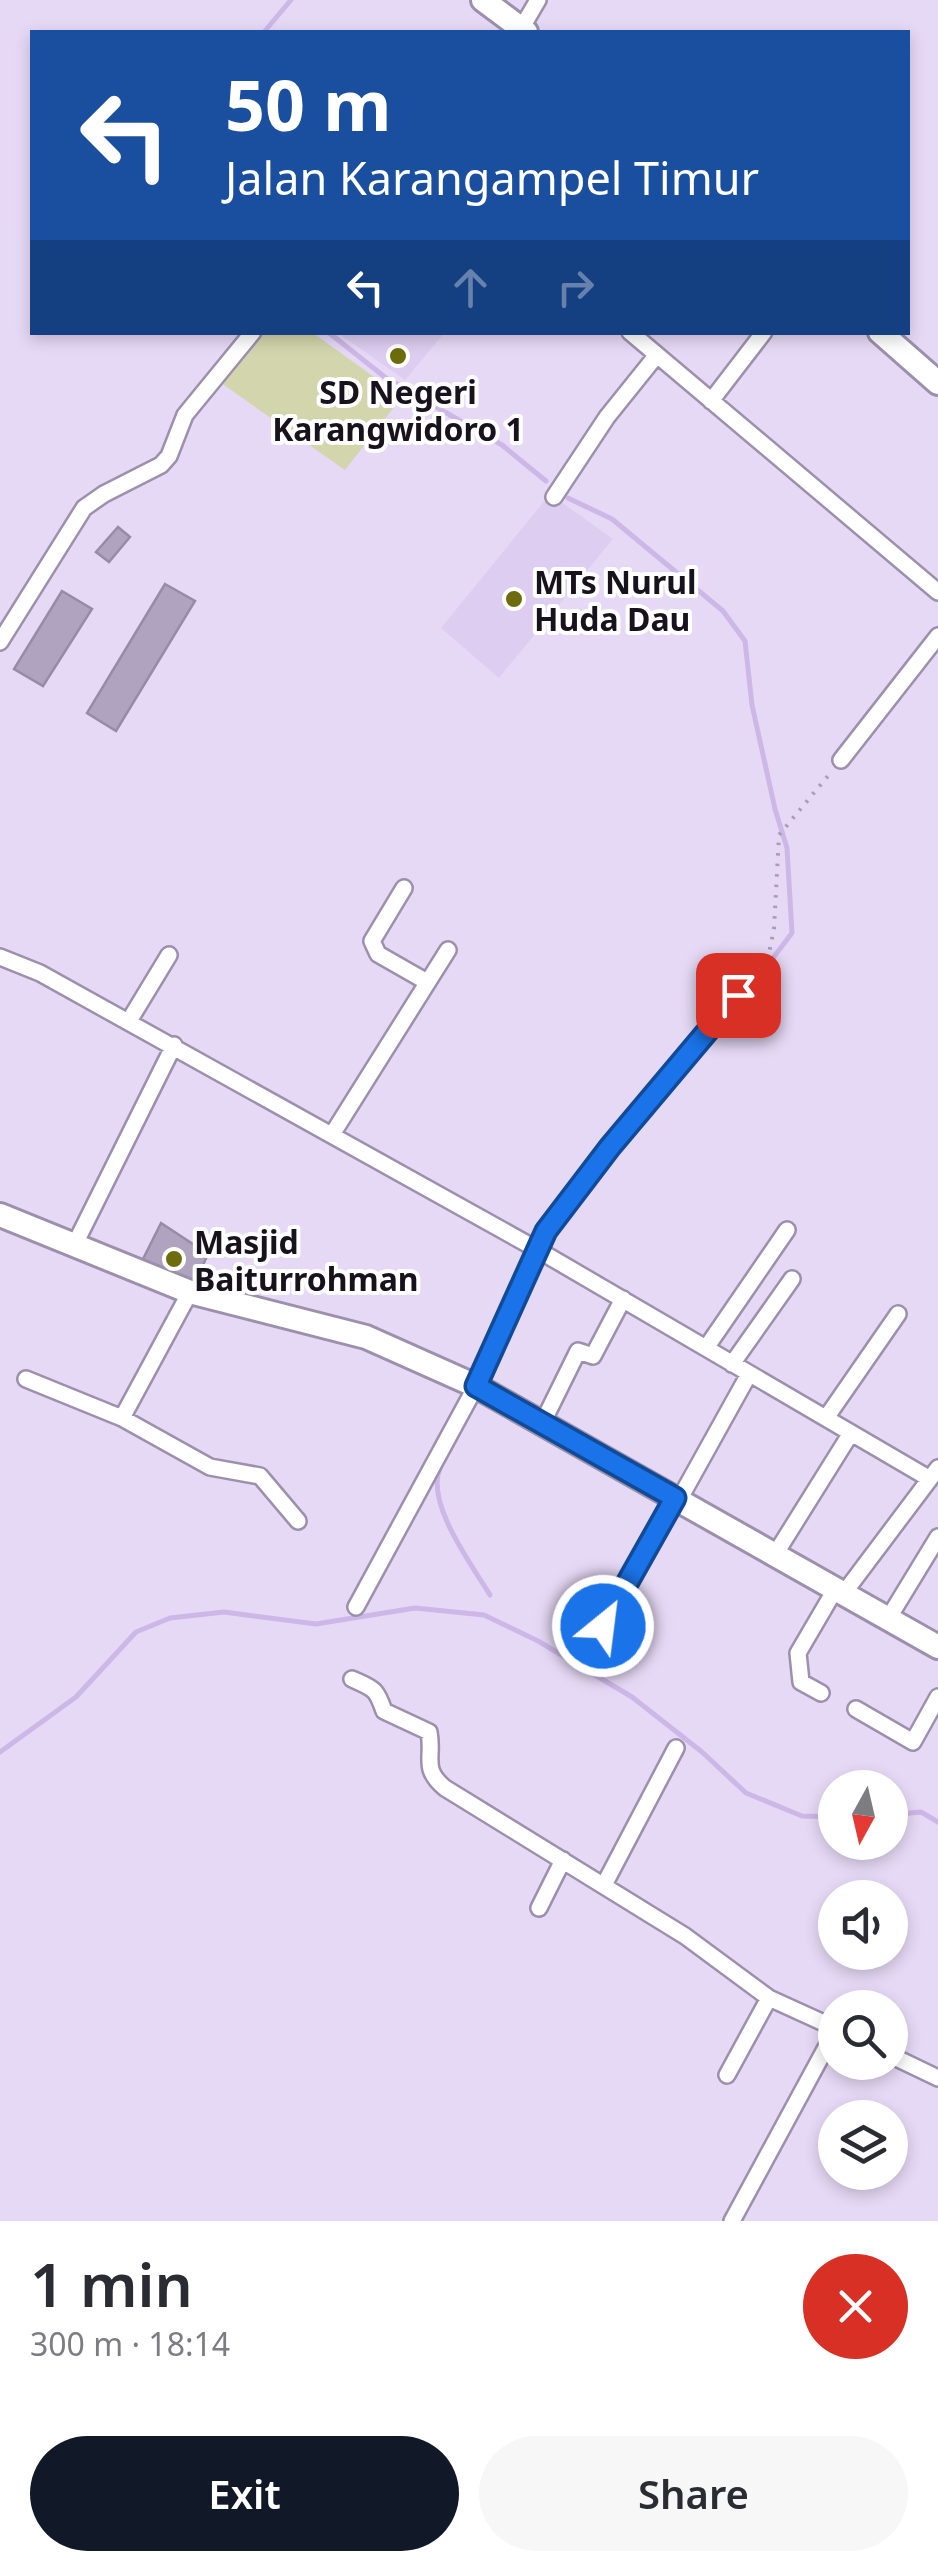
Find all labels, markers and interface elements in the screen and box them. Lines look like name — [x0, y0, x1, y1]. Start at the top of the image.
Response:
text: 50 m — [225, 56, 392, 152]
icon: left — [60, 70, 190, 200]
text: Jalan Karangampel Timur — [225, 147, 759, 208]
icon: left — [338, 260, 393, 315]
icon: ahead — [443, 260, 498, 315]
icon: right — [548, 260, 603, 315]
marker: SD Negeri Karangwidoro 1 — [387, 345, 409, 367]
place label: SD Negeri Karangwidoro 1 — [272, 370, 524, 450]
place label: MTs Nurul Huda Dau — [534, 560, 697, 640]
marker: MTs Nurul Huda Dau — [503, 588, 525, 610]
pin — [696, 953, 781, 1038]
icon: arrive — [711, 968, 766, 1023]
place label: Masjid Baiturrohman — [194, 1220, 419, 1300]
marker: Masjid Baiturrohman — [163, 1248, 185, 1270]
position arrow — [551, 1574, 655, 1678]
north arrow — [818, 1770, 908, 1860]
map controls — [818, 1770, 908, 2190]
button: sound — [818, 1880, 908, 1970]
button: search — [818, 1990, 908, 2080]
button: layers — [818, 2100, 908, 2190]
text: 1 min — [30, 2243, 193, 2325]
button: close — [803, 2254, 908, 2359]
text: 300 m · 18:14 — [30, 2322, 230, 2365]
button: Exit — [30, 2436, 459, 2551]
button: Share — [479, 2436, 908, 2551]

